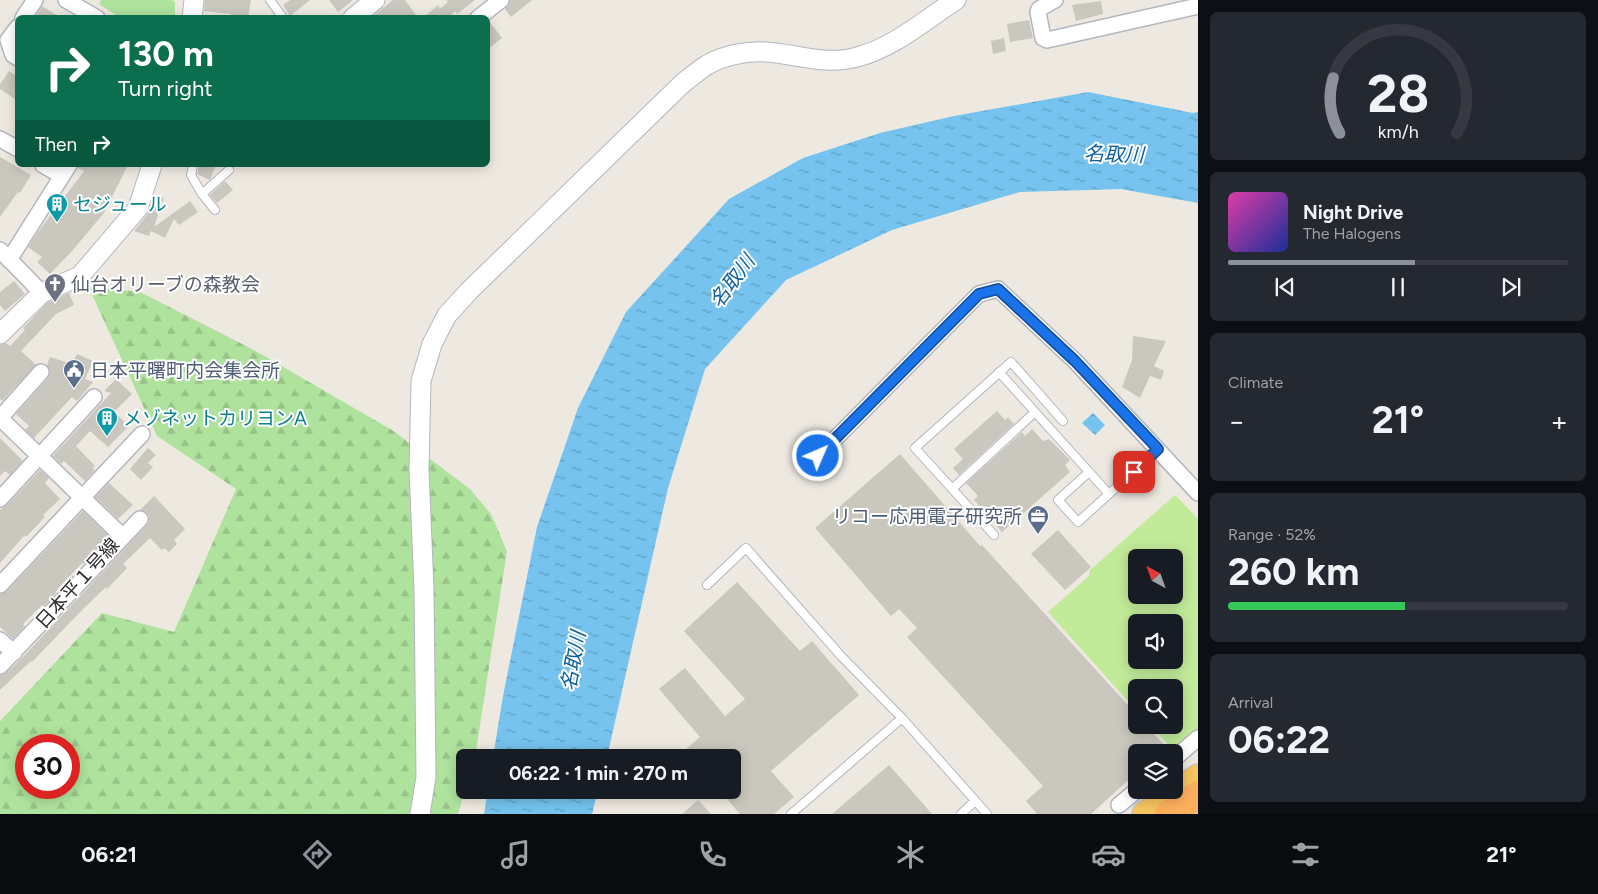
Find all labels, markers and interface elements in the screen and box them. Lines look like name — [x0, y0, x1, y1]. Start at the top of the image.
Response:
text: 130 m — [118, 33, 214, 75]
icon: right — [35, 35, 100, 100]
text: 28 — [1367, 63, 1429, 125]
text: Turn right — [118, 75, 213, 102]
text: km/h — [1378, 121, 1418, 142]
icon: right — [87, 130, 115, 158]
text: Then — [35, 133, 77, 156]
water label: 名取川 — [1084, 141, 1146, 167]
building icon: セジュール — [45, 192, 69, 223]
place label: セジュール — [73, 193, 167, 216]
text: Night Drive — [1303, 201, 1403, 224]
text: The Halogens — [1303, 224, 1401, 243]
water label: 名取川 — [704, 248, 761, 312]
church icon: 仙台オリーブの森教会 — [43, 272, 67, 303]
place label: 仙台オリーブの森教会 — [71, 273, 260, 296]
icon: previous — [1271, 273, 1299, 301]
icon: pause — [1384, 273, 1412, 301]
icon: next — [1497, 273, 1525, 301]
public building icon: 日本平曙町内会集会所 — [62, 358, 86, 389]
place label: 日本平曙町内会集会所 — [90, 359, 280, 382]
text: Climate — [1228, 373, 1283, 392]
text: 21° — [1372, 397, 1424, 443]
text: − — [1228, 404, 1245, 438]
text: + — [1551, 404, 1568, 438]
building icon: メゾネットカリヨンA — [95, 406, 119, 437]
place label: メゾネットカリヨンA — [123, 407, 307, 430]
position arrow — [791, 429, 843, 481]
pin — [1113, 451, 1155, 493]
icon: arrive — [1120, 458, 1148, 486]
office icon: リコー応用電子研究所 — [1026, 504, 1050, 535]
place label: リコー応用電子研究所 — [832, 505, 1022, 528]
text: Range · 52% — [1228, 525, 1316, 544]
street label: 日本平１号線 — [31, 533, 124, 633]
north arrow — [1128, 549, 1182, 604]
map controls — [1128, 549, 1183, 799]
text: 260 km — [1228, 549, 1359, 595]
button: sound — [1128, 614, 1183, 669]
water label: 名取川 — [556, 627, 590, 693]
button: search — [1128, 679, 1183, 734]
text: Arrival — [1228, 693, 1273, 712]
text: 06:22 — [1228, 717, 1330, 763]
speed limit sign: 30 — [15, 734, 80, 799]
button: layers — [1128, 744, 1183, 799]
text: 06:22 · 1 min · 270 m — [509, 762, 688, 785]
icon: directions — [300, 837, 335, 872]
icon: music — [498, 837, 533, 872]
icon: phone — [695, 837, 730, 872]
icon: climate — [893, 837, 928, 872]
icon: car — [1091, 837, 1126, 872]
icon: filters — [1288, 837, 1323, 872]
text: 06:21 — [81, 841, 137, 868]
text: 21° — [1486, 841, 1517, 868]

